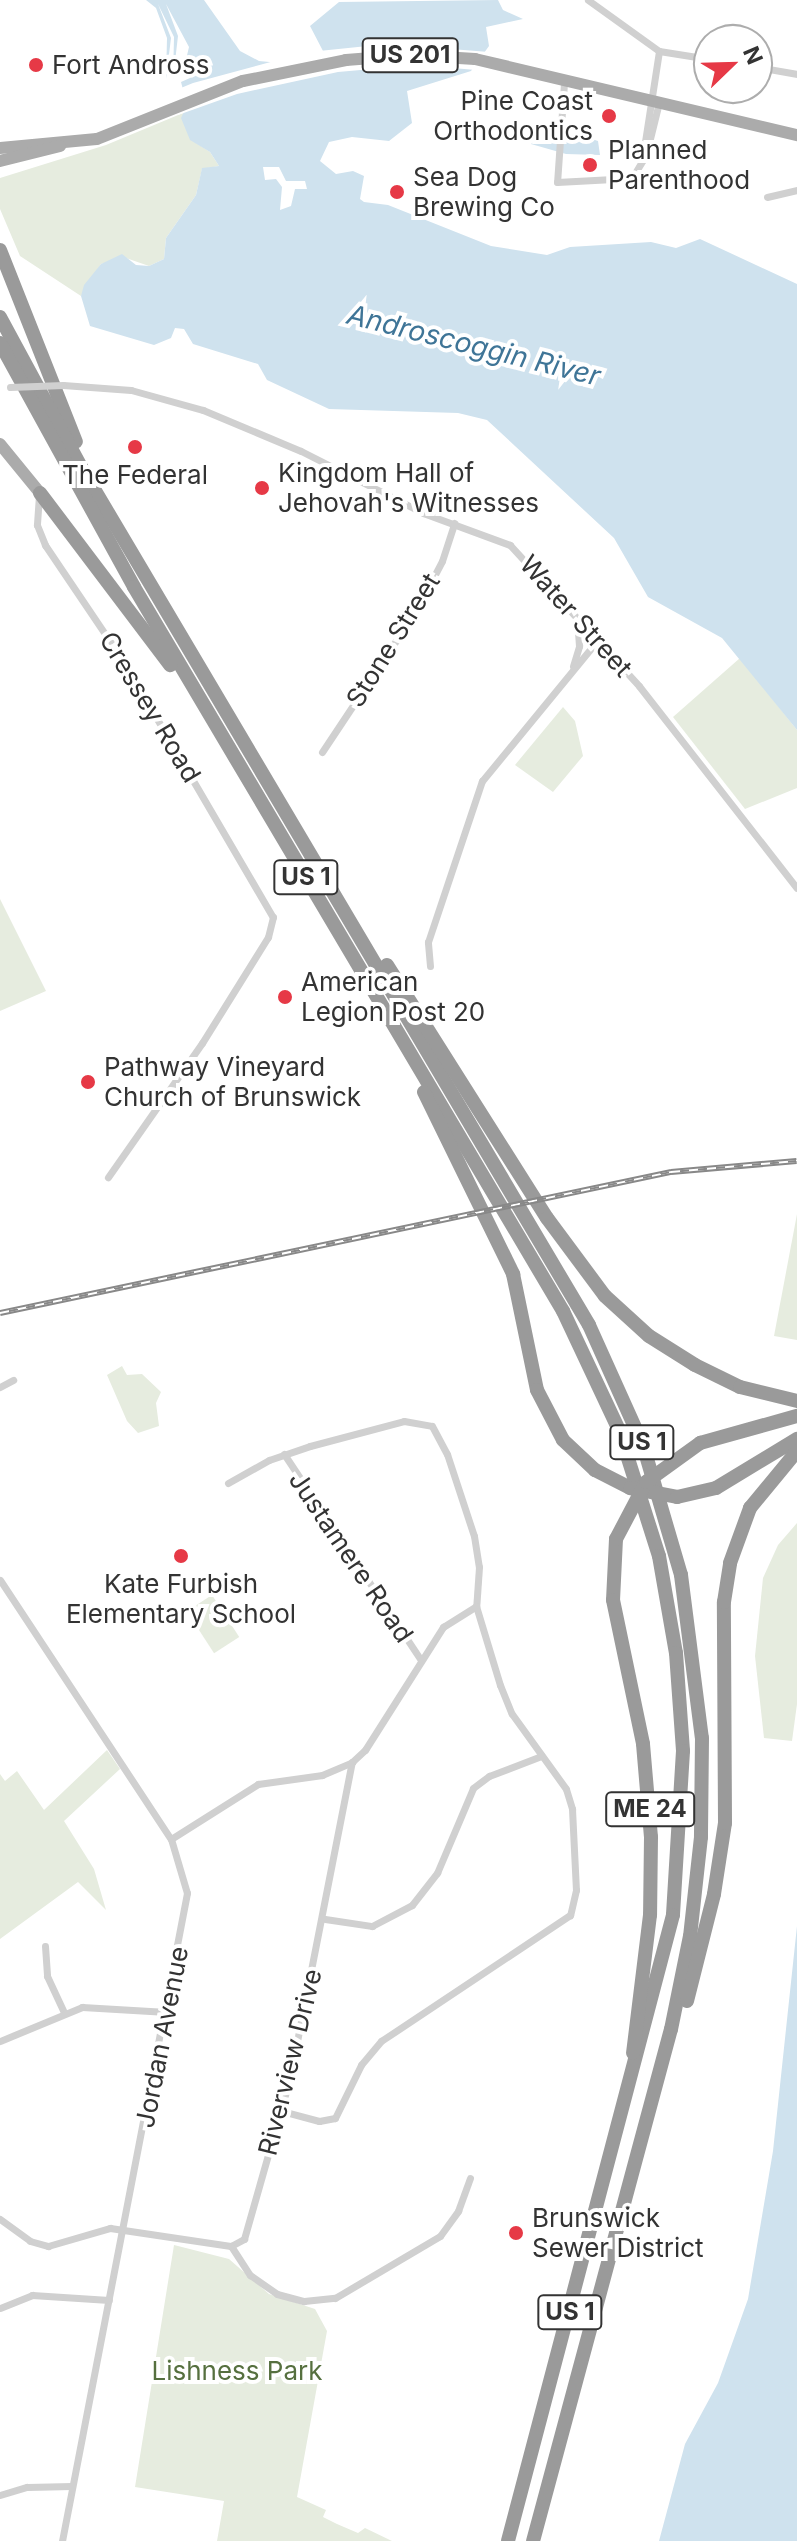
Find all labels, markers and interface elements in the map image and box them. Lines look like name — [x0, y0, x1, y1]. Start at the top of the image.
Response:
north arrow — [693, 24, 773, 104]
road number: US 201 — [360, 35, 460, 75]
text: N — [738, 43, 768, 68]
place label: Fort Andross — [52, 49, 210, 81]
marker: Fort Andross — [27, 56, 45, 74]
place label: Pine Coast Orthodontics — [433, 85, 593, 146]
marker: Pine Coast Orthodontics — [600, 107, 618, 125]
place label: Planned Parenthood — [608, 134, 750, 196]
marker: Planned Parenthood — [579, 154, 601, 176]
place label: Sea Dog Brewing Co — [413, 161, 555, 222]
marker: Sea Dog Brewing Co — [388, 183, 406, 201]
water label: Androscoggin River — [344, 297, 604, 393]
marker: The Federal — [126, 438, 144, 456]
place label: Kingdom Hall of Jehovah's Witnesses — [278, 457, 539, 518]
place label: The Federal — [62, 459, 208, 491]
marker: Kingdom Hall of Jehovah's Witnesses — [253, 479, 271, 497]
street label: Water Street — [513, 549, 639, 683]
street label: Stone Street — [340, 567, 446, 713]
street label: Cressey Road — [93, 626, 207, 788]
road number: US 1 — [272, 857, 340, 897]
place label: American Legion Post 20 — [301, 966, 485, 1028]
marker: American Legion Post 20 — [276, 988, 294, 1006]
place label: Pathway Vineyard Church of Brunswick — [104, 1051, 361, 1112]
marker: Pathway Vineyard Church of Brunswick — [79, 1073, 97, 1091]
road number: US 1 — [608, 1422, 676, 1462]
street label: Justamere Road — [282, 1466, 420, 1648]
marker: Kate Furbish Elementary School — [172, 1547, 190, 1565]
place label: Kate Furbish Elementary School — [66, 1568, 296, 1630]
road number: ME 24 — [604, 1789, 696, 1829]
street label: Jordan Avenue — [129, 1944, 195, 2130]
street label: Riverview Drive — [252, 1965, 328, 2159]
place label: Brunswick Sewer District — [532, 2202, 704, 2264]
marker: Brunswick Sewer District — [507, 2224, 525, 2242]
road number: US 1 — [536, 2292, 604, 2332]
park label: Lishness Park — [151, 2355, 323, 2387]

